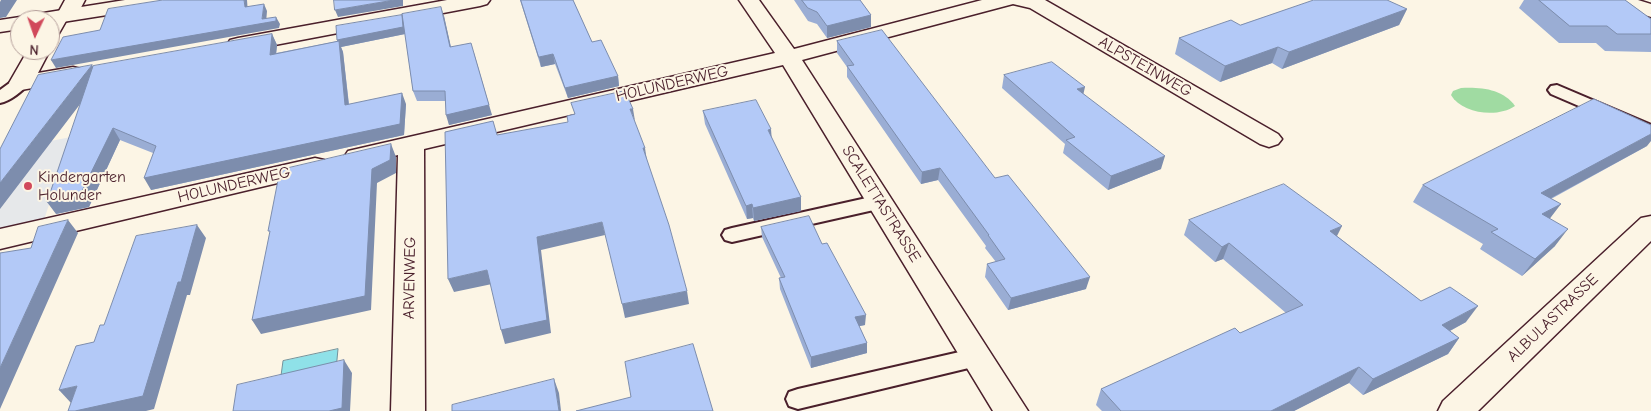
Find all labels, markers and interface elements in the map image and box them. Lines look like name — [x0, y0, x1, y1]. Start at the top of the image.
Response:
north arrow — [10, 10, 60, 60]
street label: ALPSTEINWEG — [1095, 33, 1195, 101]
text: N — [29, 41, 39, 58]
street label: HOLUNDERWEG — [614, 62, 730, 106]
street label: SCALETTASTRASSE — [837, 142, 925, 266]
street label: HOLUNDERWEG — [176, 163, 292, 207]
place label: Kindergarten Holunder — [38, 167, 126, 205]
marker: Kindergarten Holunder — [22, 180, 34, 192]
street label: ARVENWEG — [400, 237, 420, 319]
street label: ALBULASTRASSE — [1504, 270, 1602, 366]

